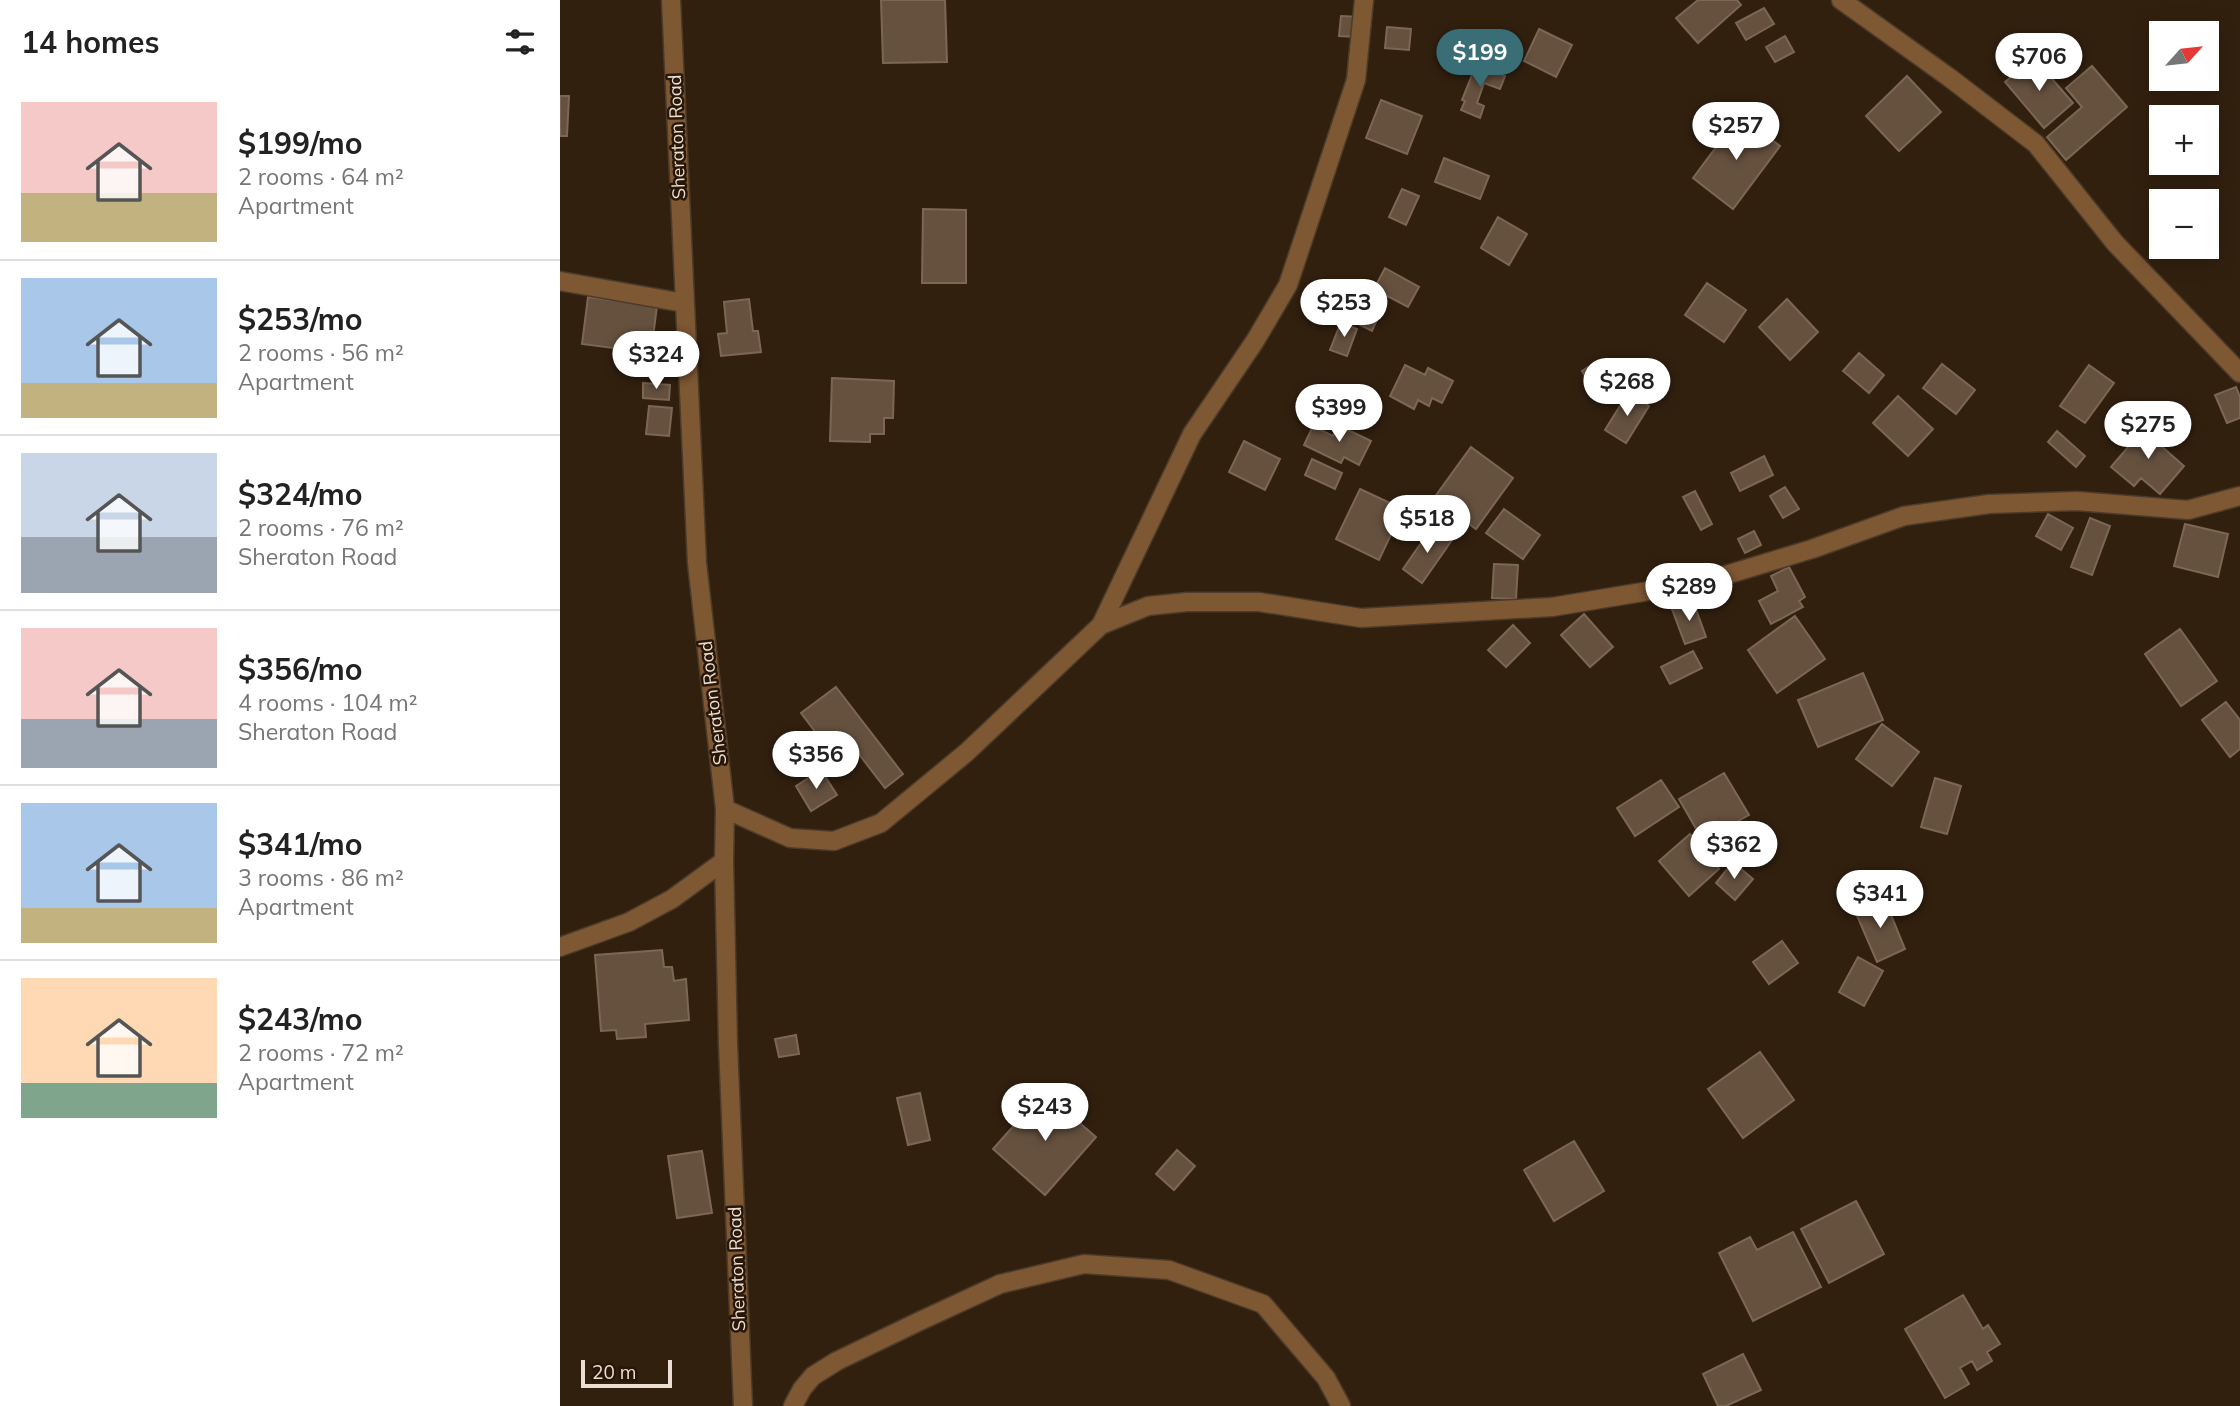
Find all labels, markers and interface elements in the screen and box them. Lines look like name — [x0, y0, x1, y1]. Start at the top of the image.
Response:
north arrow — [2149, 21, 2219, 91]
map controls — [2149, 21, 2219, 259]
text: 14 homes — [21, 23, 160, 61]
icon: filters — [501, 23, 539, 61]
pin: $199 — [1439, 29, 1521, 89]
pin: $706 — [1998, 34, 2080, 93]
text: $199 — [1452, 37, 1508, 66]
text: $706 — [2011, 41, 2067, 70]
street label: Sheraton Road — [663, 74, 690, 200]
pin: $257 — [1695, 102, 1777, 162]
button: + — [2149, 105, 2219, 175]
text: $257 — [1708, 110, 1764, 139]
text: $199/mo — [238, 124, 362, 162]
icon: home — [77, 130, 161, 214]
text: 2 rooms · 64 m² — [238, 162, 404, 191]
button: − — [2149, 189, 2219, 259]
text: Apartment — [238, 191, 354, 220]
pin: $253 — [1303, 280, 1385, 339]
text: $253 — [1316, 287, 1372, 316]
text: $253/mo — [238, 300, 362, 338]
icon: home — [77, 306, 161, 390]
pin: $324 — [615, 332, 697, 391]
text: 2 rooms · 56 m² — [238, 338, 404, 367]
text: $324 — [628, 339, 684, 368]
pin: $268 — [1586, 358, 1668, 418]
text: $268 — [1599, 366, 1655, 395]
text: Apartment — [238, 367, 354, 396]
pin: $399 — [1298, 384, 1380, 444]
text: $399 — [1311, 392, 1367, 421]
pin: $275 — [2107, 402, 2189, 461]
text: $275 — [2120, 409, 2176, 438]
text: $324/mo — [238, 475, 362, 513]
icon: home — [77, 481, 161, 565]
pin: $518 — [1386, 496, 1468, 555]
text: $518 — [1399, 503, 1455, 532]
text: 2 rooms · 76 m² — [238, 513, 404, 542]
text: Sheraton Road — [238, 542, 397, 571]
pin: $289 — [1648, 564, 1730, 623]
text: $289 — [1661, 571, 1717, 600]
street label: Sheraton Road — [693, 640, 732, 766]
text: $356/mo — [238, 650, 362, 688]
icon: home — [77, 656, 161, 740]
text: 4 rooms · 104 m² — [238, 688, 418, 717]
text: Sheraton Road — [238, 717, 397, 746]
pin: $356 — [775, 732, 857, 791]
text: $356 — [788, 739, 844, 768]
pin: $362 — [1693, 822, 1775, 881]
text: $341/mo — [238, 825, 362, 863]
text: $362 — [1706, 829, 1762, 858]
icon: home — [77, 831, 161, 915]
text: 3 rooms · 86 m² — [238, 863, 404, 892]
pin: $341 — [1839, 870, 1921, 930]
text: $341 — [1852, 878, 1908, 907]
text: Apartment — [238, 892, 354, 921]
text: $243/mo — [238, 1000, 362, 1038]
icon: home — [77, 1006, 161, 1090]
text: 2 rooms · 72 m² — [238, 1038, 404, 1067]
text: Apartment — [238, 1067, 354, 1096]
pin: $243 — [1004, 1084, 1086, 1143]
text: $243 — [1017, 1091, 1073, 1120]
street label: Sheraton Road — [723, 1206, 750, 1332]
scale bar — [581, 1357, 672, 1389]
text: 20 m — [592, 1360, 636, 1384]

